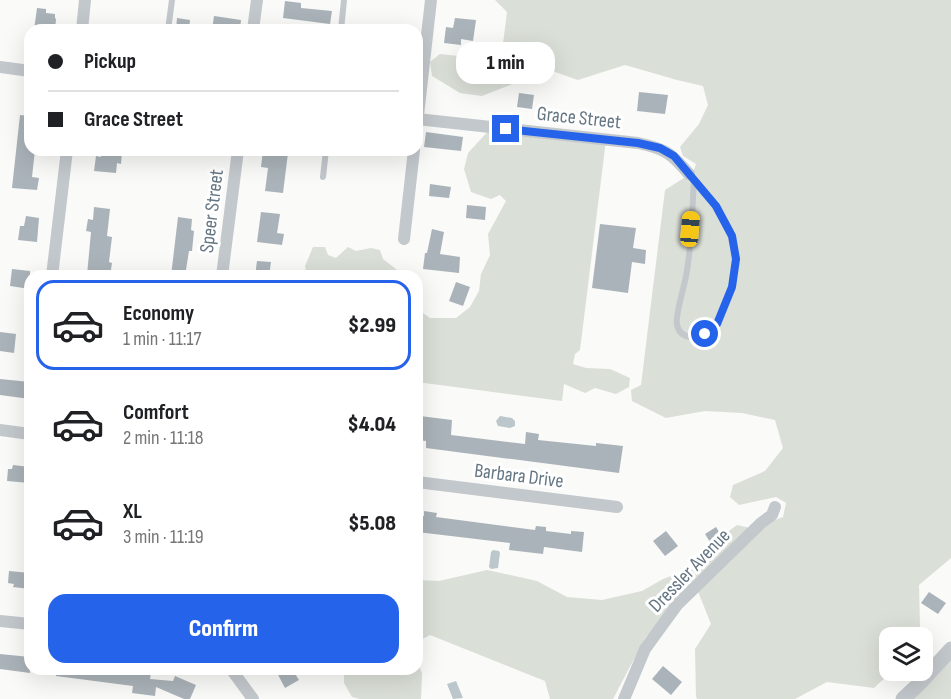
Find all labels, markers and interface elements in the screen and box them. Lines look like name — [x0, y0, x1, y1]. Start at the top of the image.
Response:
callout: 1 min — [456, 42, 556, 84]
text: Pickup — [84, 48, 136, 75]
text: 1 min — [486, 51, 525, 75]
street label: Grace Street — [536, 102, 622, 134]
text: Grace Street — [84, 106, 183, 133]
route end — [492, 115, 519, 142]
street label: Speer Street — [195, 168, 229, 254]
car — [679, 210, 701, 248]
icon: car — [51, 298, 105, 352]
text: Economy — [123, 300, 194, 327]
text: $2.99 — [348, 312, 396, 339]
route start — [691, 320, 718, 347]
text: 1 min · 11:17 — [123, 327, 201, 351]
icon: car — [51, 397, 105, 451]
text: Comfort — [123, 399, 189, 426]
text: $4.04 — [347, 411, 396, 438]
text: 2 min · 11:18 — [123, 426, 203, 450]
street label: Barbara Drive — [473, 459, 565, 493]
icon: car — [51, 496, 105, 550]
text: XL — [123, 498, 142, 525]
text: $5.08 — [348, 510, 396, 537]
street label: Dressler Avenue — [644, 524, 736, 618]
text: 3 min · 11:19 — [123, 525, 204, 549]
button: Confirm — [48, 594, 399, 663]
map controls — [879, 627, 933, 681]
button: layers — [879, 627, 933, 681]

